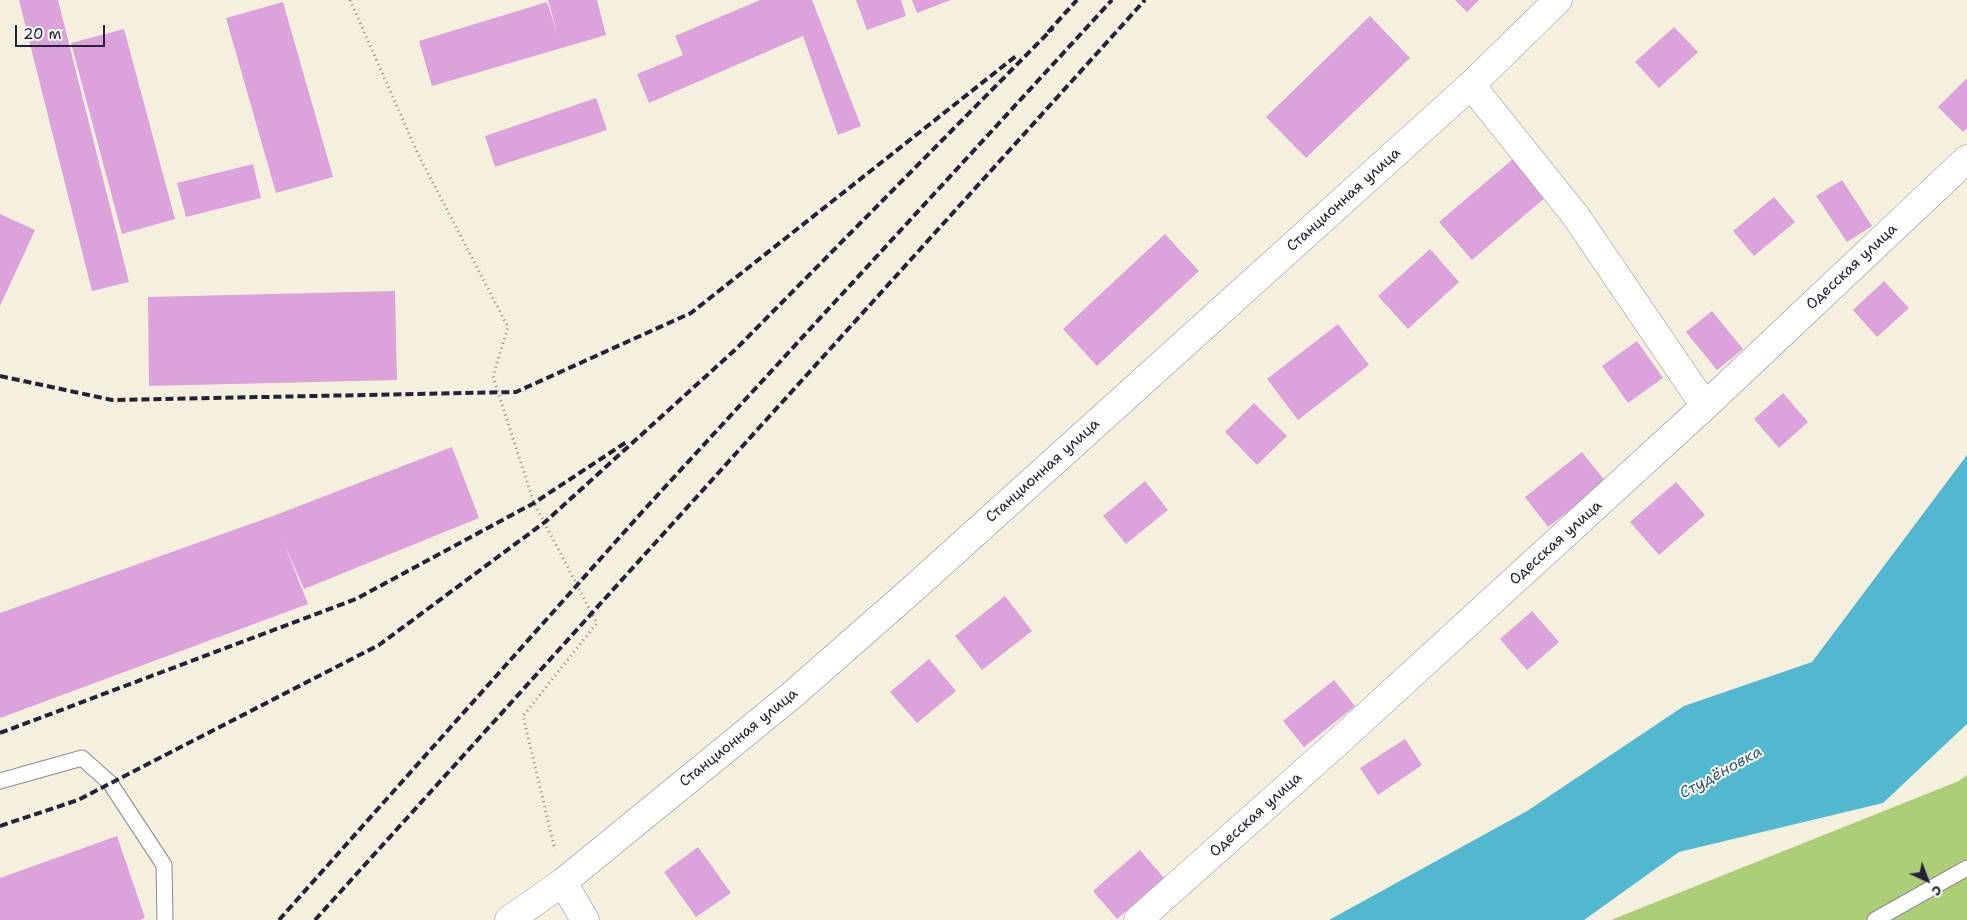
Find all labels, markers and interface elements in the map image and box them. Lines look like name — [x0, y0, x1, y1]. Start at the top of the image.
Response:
scale bar — [18, 15, 108, 47]
text: 20 m — [23, 24, 62, 44]
street label: Станционная улица — [1283, 144, 1405, 256]
street label: Одесская улица — [1803, 220, 1901, 314]
street label: Станционная улица — [982, 415, 1104, 527]
street label: Одесская улица — [1506, 497, 1606, 589]
street label: Станционная улица — [676, 685, 802, 791]
water label: Студёновка — [1676, 742, 1766, 804]
street label: Одесская улица — [1206, 769, 1306, 861]
north arrow — [1902, 855, 1952, 905]
text: С — [1928, 881, 1947, 900]

